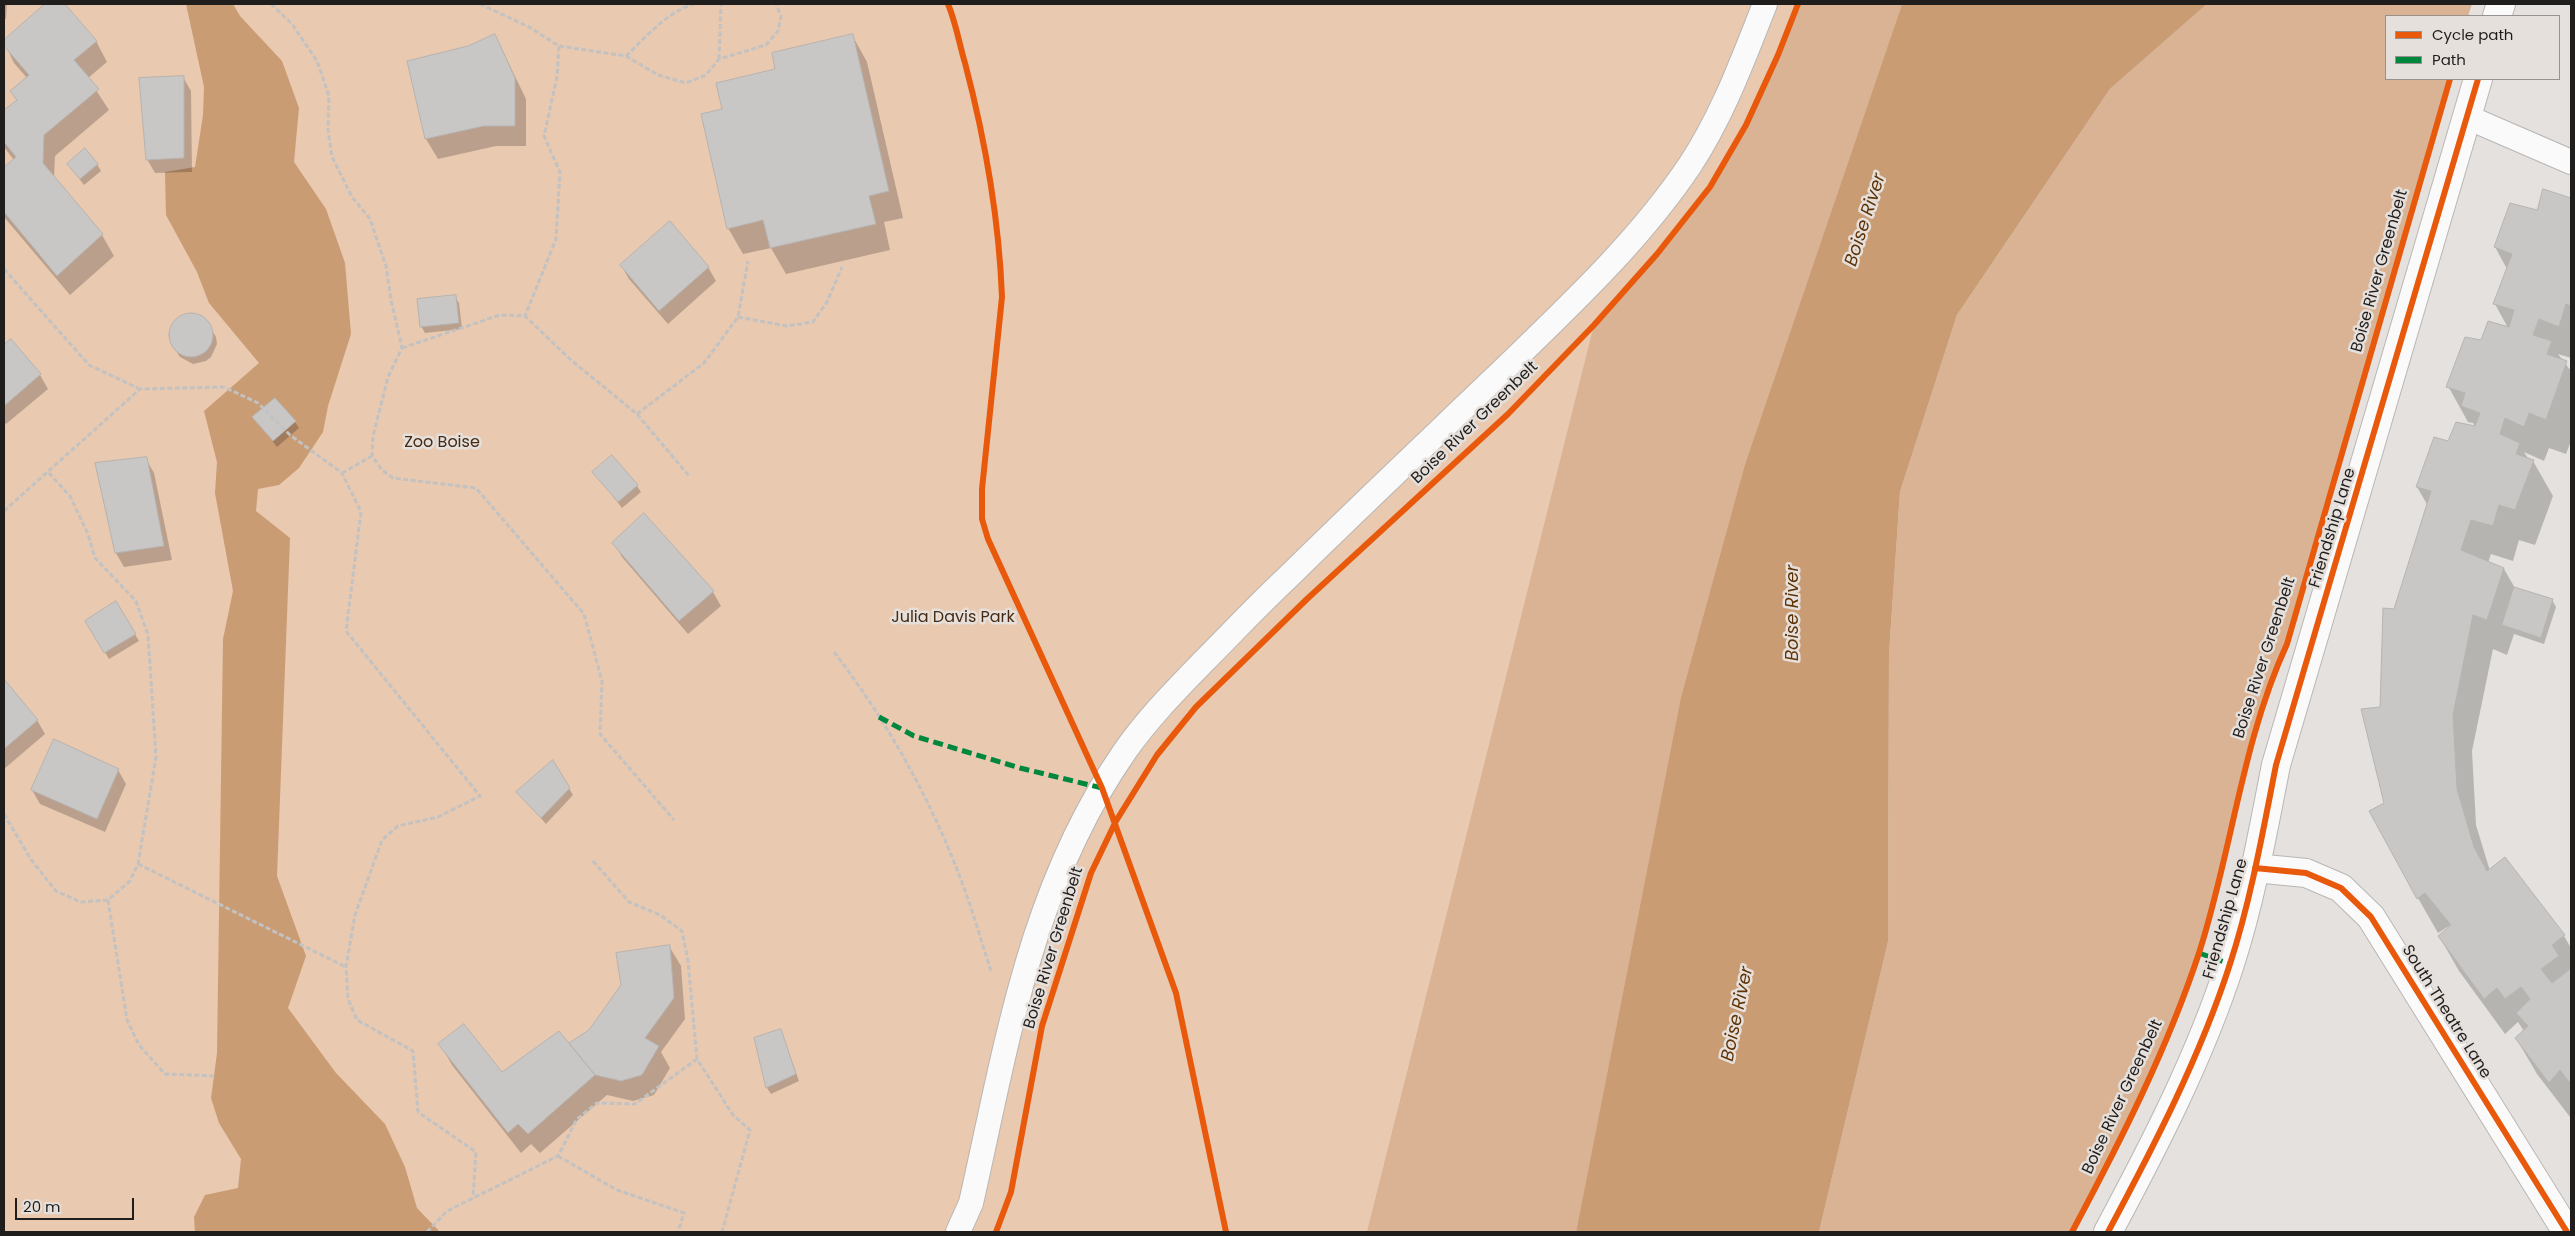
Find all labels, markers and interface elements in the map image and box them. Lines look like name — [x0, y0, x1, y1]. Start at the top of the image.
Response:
legend — [2385, 15, 2560, 80]
text: Cycle path — [2432, 24, 2513, 45]
text: Path — [2432, 49, 2466, 70]
water label: Boise River — [1841, 171, 1891, 269]
street label: Boise River Greenbelt — [2348, 187, 2412, 355]
street label: Boise River Greenbelt — [1408, 358, 1542, 488]
park label: Zoo Boise — [404, 433, 480, 453]
street label: Friendship Lane — [2306, 466, 2360, 590]
water label: Boise River — [1782, 565, 1804, 661]
street label: Boise River Greenbelt — [2230, 575, 2300, 741]
park label: Julia Davis Park — [891, 608, 1015, 628]
street label: Friendship Lane — [2200, 857, 2252, 981]
street label: Boise River Greenbelt — [1020, 865, 1088, 1031]
street label: South Theatre Lane — [2397, 942, 2495, 1082]
water label: Boise River — [1717, 965, 1759, 1063]
street label: Boise River Greenbelt — [2079, 1017, 2167, 1177]
scale bar — [18, 1188, 136, 1220]
text: 20 m — [23, 1196, 61, 1217]

